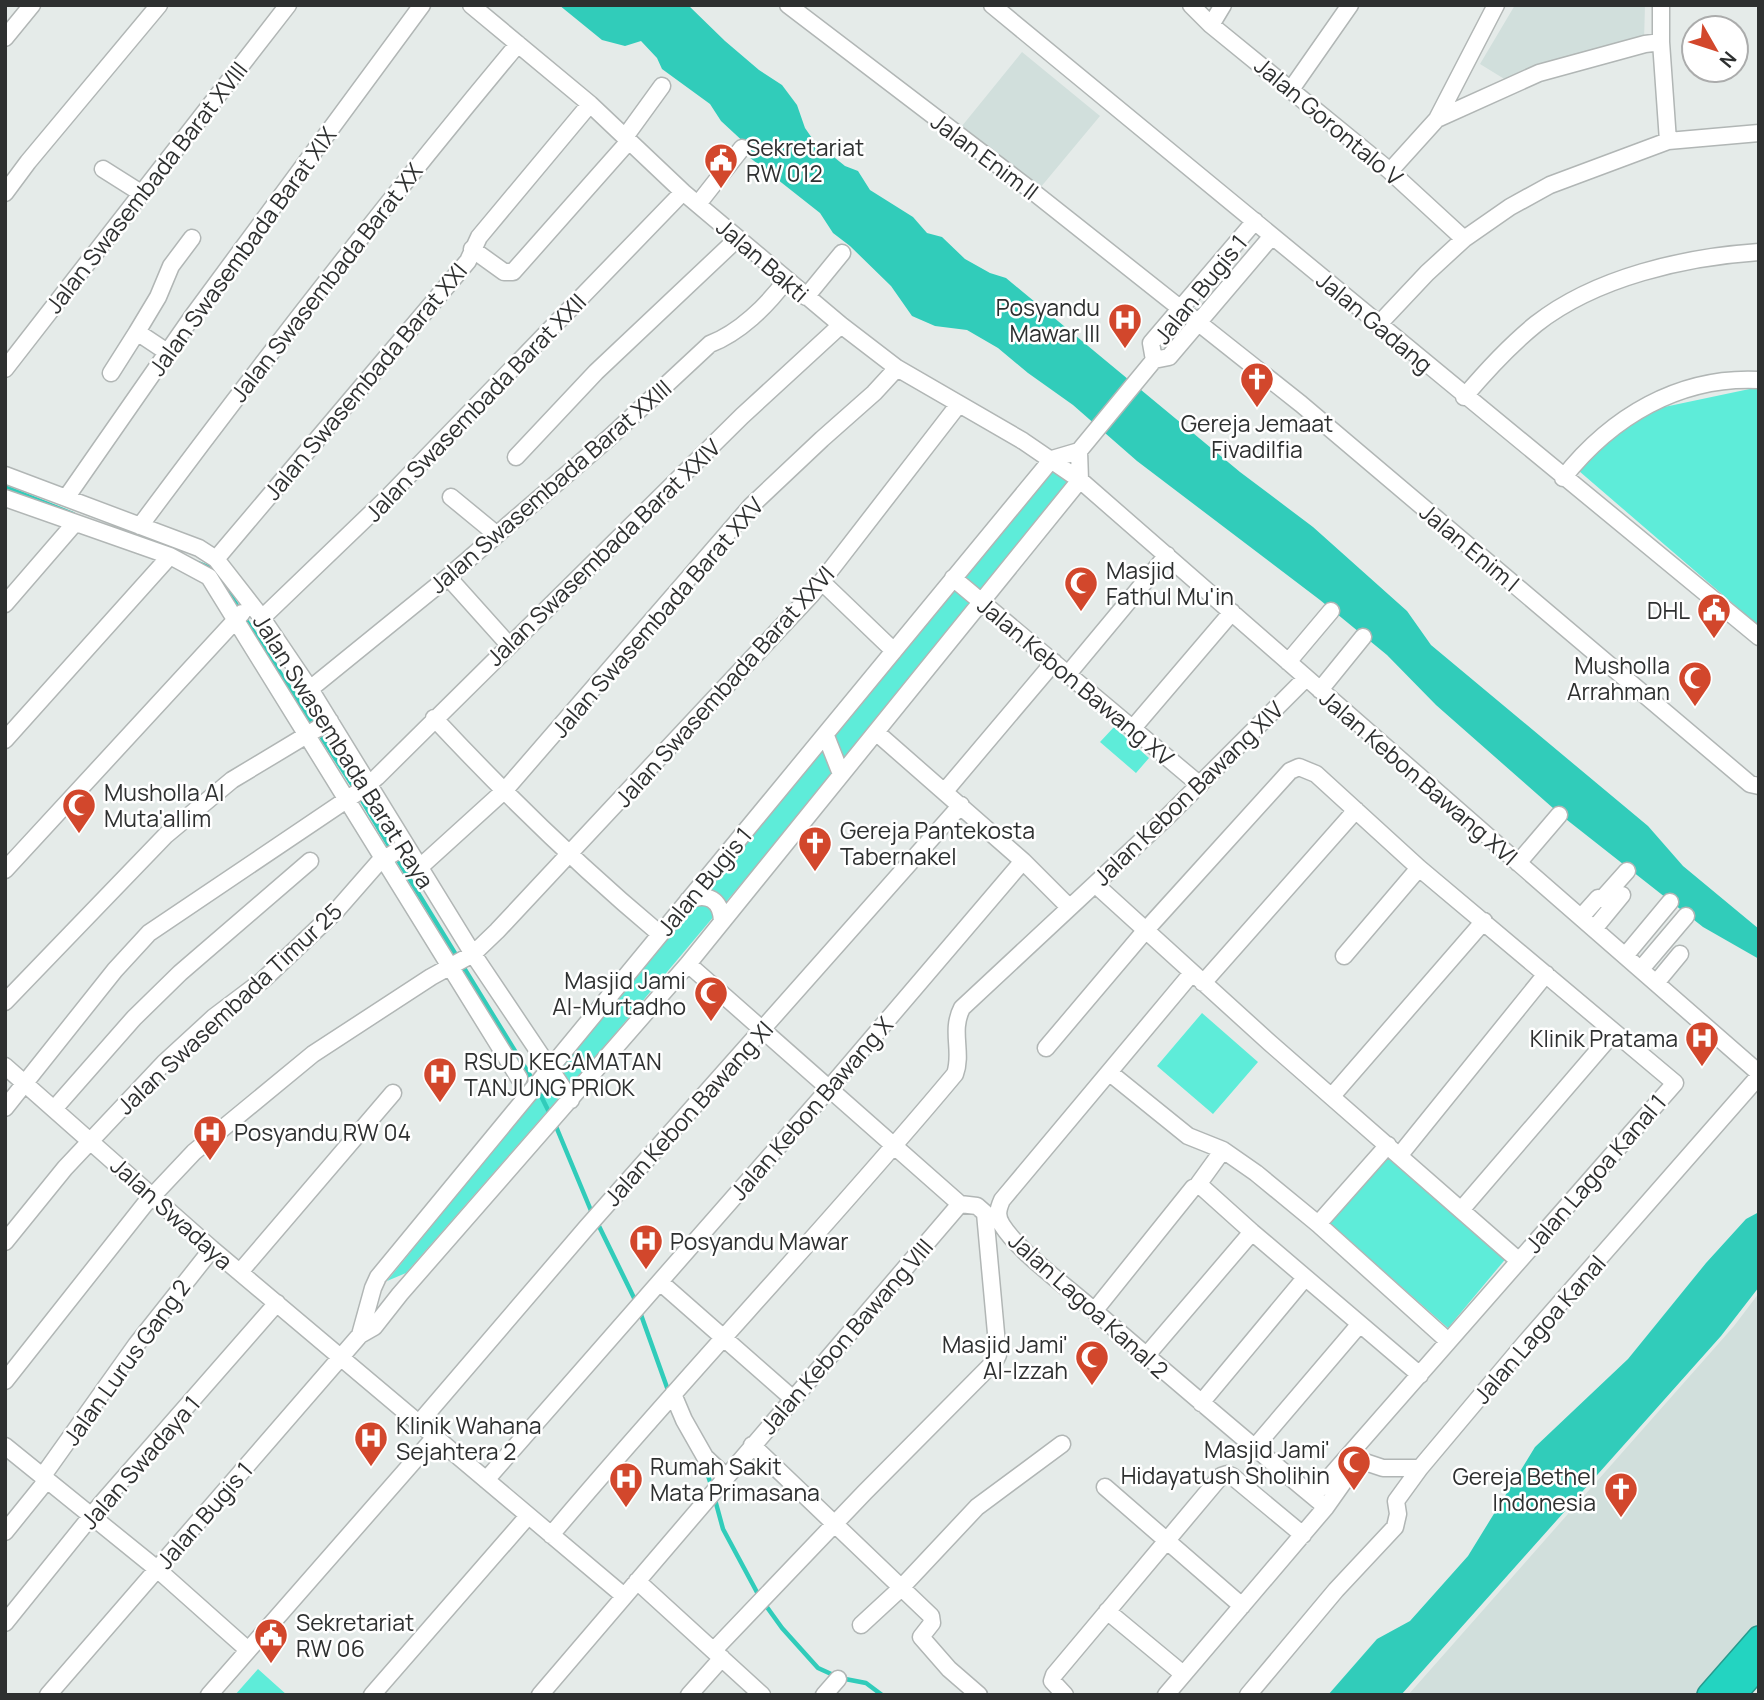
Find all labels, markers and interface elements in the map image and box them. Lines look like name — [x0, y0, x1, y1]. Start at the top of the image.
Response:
north arrow — [1680, 14, 1750, 84]
text: N — [1714, 46, 1743, 73]
street label: Jalan Gorontalo V — [1248, 49, 1410, 193]
street label: Jalan Swasembada Barat XVIII — [38, 55, 254, 319]
street label: Jalan Enim II — [925, 105, 1045, 207]
street label: Jalan Swasembada Barat XIX — [141, 120, 343, 382]
place label: Sekretariat RW 012 — [746, 131, 864, 189]
public building icon: Sekretariat RW 012 — [702, 141, 740, 190]
street label: Jalan Swasembada Barat XX — [223, 156, 429, 408]
street label: Jalan Bakti — [710, 211, 816, 309]
street label: Jalan Bugis 1 — [1146, 228, 1254, 350]
street label: Jalan Swasembada Barat XXI — [256, 256, 474, 506]
street label: Jalan Gadang — [1310, 264, 1440, 380]
street label: Jalan Swasembada Barat XXII — [357, 286, 593, 528]
place label: Posyandu Mawar III — [996, 291, 1100, 349]
hospital icon: Posyandu Mawar III — [1106, 301, 1144, 350]
church icon: Gereja Jemaat Fivadilfia — [1238, 360, 1276, 409]
street label: Jalan Swasembada Barat XXIII — [422, 372, 678, 600]
place label: Gereja Jemaat Fivadilfia — [1181, 407, 1333, 465]
street label: Jalan Swasembada Barat XXIV — [479, 431, 727, 673]
street label: Jalan Swasembada Barat XXV — [544, 490, 770, 744]
street label: Jalan Enim I — [1413, 496, 1527, 598]
place label: Masjid Fathul Mu'in — [1106, 554, 1234, 612]
street label: Jalan Swasembada Barat XXVI — [607, 559, 841, 813]
mosque icon: Masjid Fathul Mu'in — [1062, 564, 1100, 613]
street label: Jalan Kebon Bawang XV — [971, 589, 1181, 773]
public building icon: DHL — [1695, 591, 1733, 640]
place label: DHL — [1647, 594, 1690, 626]
street label: Jalan Swasembada Barat Raya — [246, 608, 442, 894]
place label: Musholla Arrahman — [1567, 649, 1670, 707]
mosque icon: Musholla Arrahman — [1676, 659, 1714, 708]
street label: Jalan Kebon Bawang XVI — [1313, 682, 1525, 872]
street label: Jalan Kebon Bawang XIV — [1086, 694, 1290, 892]
place label: Musholla Al Muta'allim — [104, 776, 224, 834]
mosque icon: Musholla Al Muta'allim — [60, 786, 98, 835]
place label: Gereja Pantekosta Tabernakel — [840, 814, 1035, 872]
street label: Jalan Bugis 1 — [649, 820, 759, 942]
church icon: Gereja Pantekosta Tabernakel — [796, 824, 834, 873]
street label: Jalan Swasembada Timur 25 — [109, 895, 349, 1121]
place label: Masjid Jami Al-Murtadho — [552, 964, 686, 1022]
mosque icon: Masjid Jami Al-Murtadho — [692, 974, 730, 1023]
street label: Jalan Kebon Bawang X — [722, 1009, 900, 1207]
street label: Jalan Kebon Bawang XI — [596, 1014, 780, 1212]
hospital icon: Klinik Pratama — [1683, 1019, 1721, 1068]
place label: Klinik Pratama — [1530, 1022, 1678, 1054]
place label: RSUD KECAMATAN TANJUNG PRIOK — [464, 1045, 662, 1103]
hospital icon: RSUD KECAMATAN TANJUNG PRIOK — [421, 1055, 459, 1104]
street label: Jalan Lagoa Kanal 1 — [1517, 1087, 1673, 1259]
hospital icon: Posyandu RW 04 — [191, 1113, 229, 1162]
place label: Posyandu RW 04 — [234, 1116, 411, 1148]
street label: Jalan Swadaya — [104, 1150, 240, 1276]
hospital icon: Posyandu Mawar — [627, 1222, 665, 1271]
place label: Posyandu Mawar — [670, 1225, 849, 1257]
street label: Jalan Lagoa Kanal 2 — [1002, 1225, 1176, 1385]
street label: Jalan Kebon Bawang VIII — [752, 1231, 940, 1441]
street label: Jalan Lagoa Kanal — [1466, 1248, 1612, 1410]
street label: Jalan Lurus Gang 2 — [55, 1273, 197, 1451]
place label: Masjid Jami' Al-Izzah — [942, 1328, 1068, 1386]
mosque icon: Masjid Jami' Al-Izzah — [1073, 1338, 1111, 1387]
street label: Jalan Swadaya 1 — [73, 1388, 207, 1536]
place label: Klinik Wahana Sejahtera 2 — [396, 1409, 542, 1467]
hospital icon: Klinik Wahana Sejahtera 2 — [352, 1419, 390, 1468]
place label: Masjid Jami' Hidayatush Sholihin — [1121, 1433, 1330, 1491]
mosque icon: Masjid Jami' Hidayatush Sholihin — [1335, 1443, 1373, 1492]
place label: Rumah Sakit Mata Primasana — [650, 1450, 820, 1508]
street label: Jalan Bugis 1 — [149, 1455, 259, 1575]
hospital icon: Rumah Sakit Mata Primasana — [607, 1460, 645, 1509]
place label: Gereja Bethel Indonesia — [1452, 1460, 1596, 1518]
church icon: Gereja Bethel Indonesia — [1602, 1470, 1640, 1519]
place label: Sekretariat RW 06 — [296, 1606, 414, 1664]
public building icon: Sekretariat RW 06 — [252, 1616, 290, 1665]

